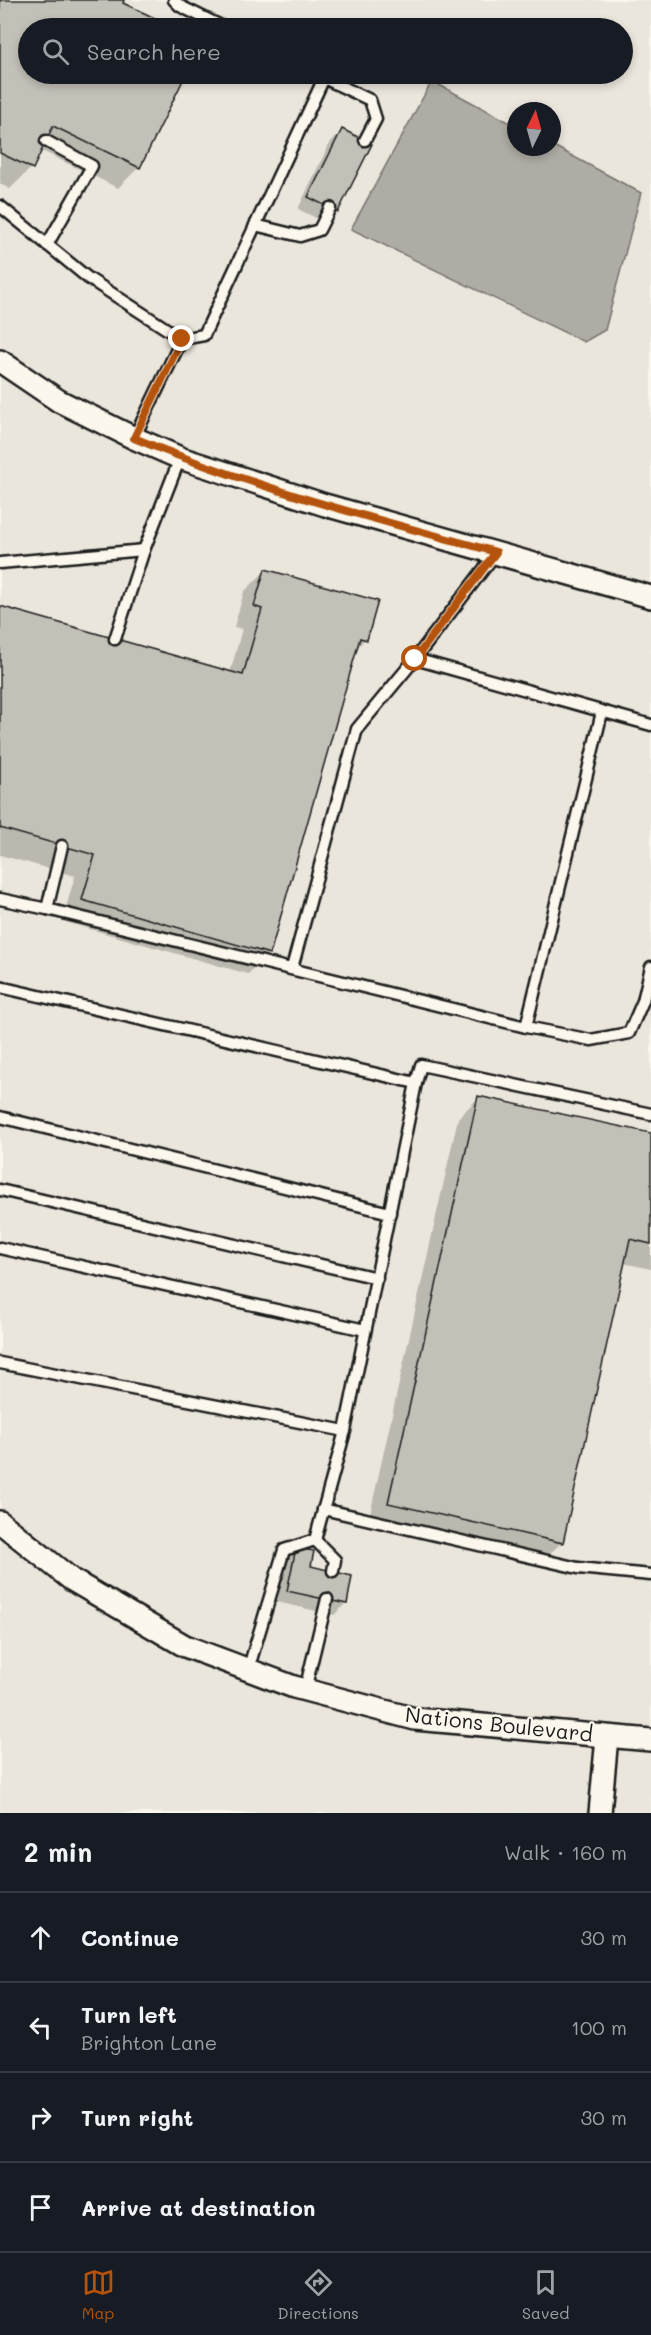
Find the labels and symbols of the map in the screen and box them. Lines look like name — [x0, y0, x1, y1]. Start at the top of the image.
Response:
north arrow — [507, 102, 561, 156]
route end — [168, 325, 194, 351]
route start — [401, 645, 427, 671]
street label: Nations Boulevard — [404, 1700, 594, 1747]

